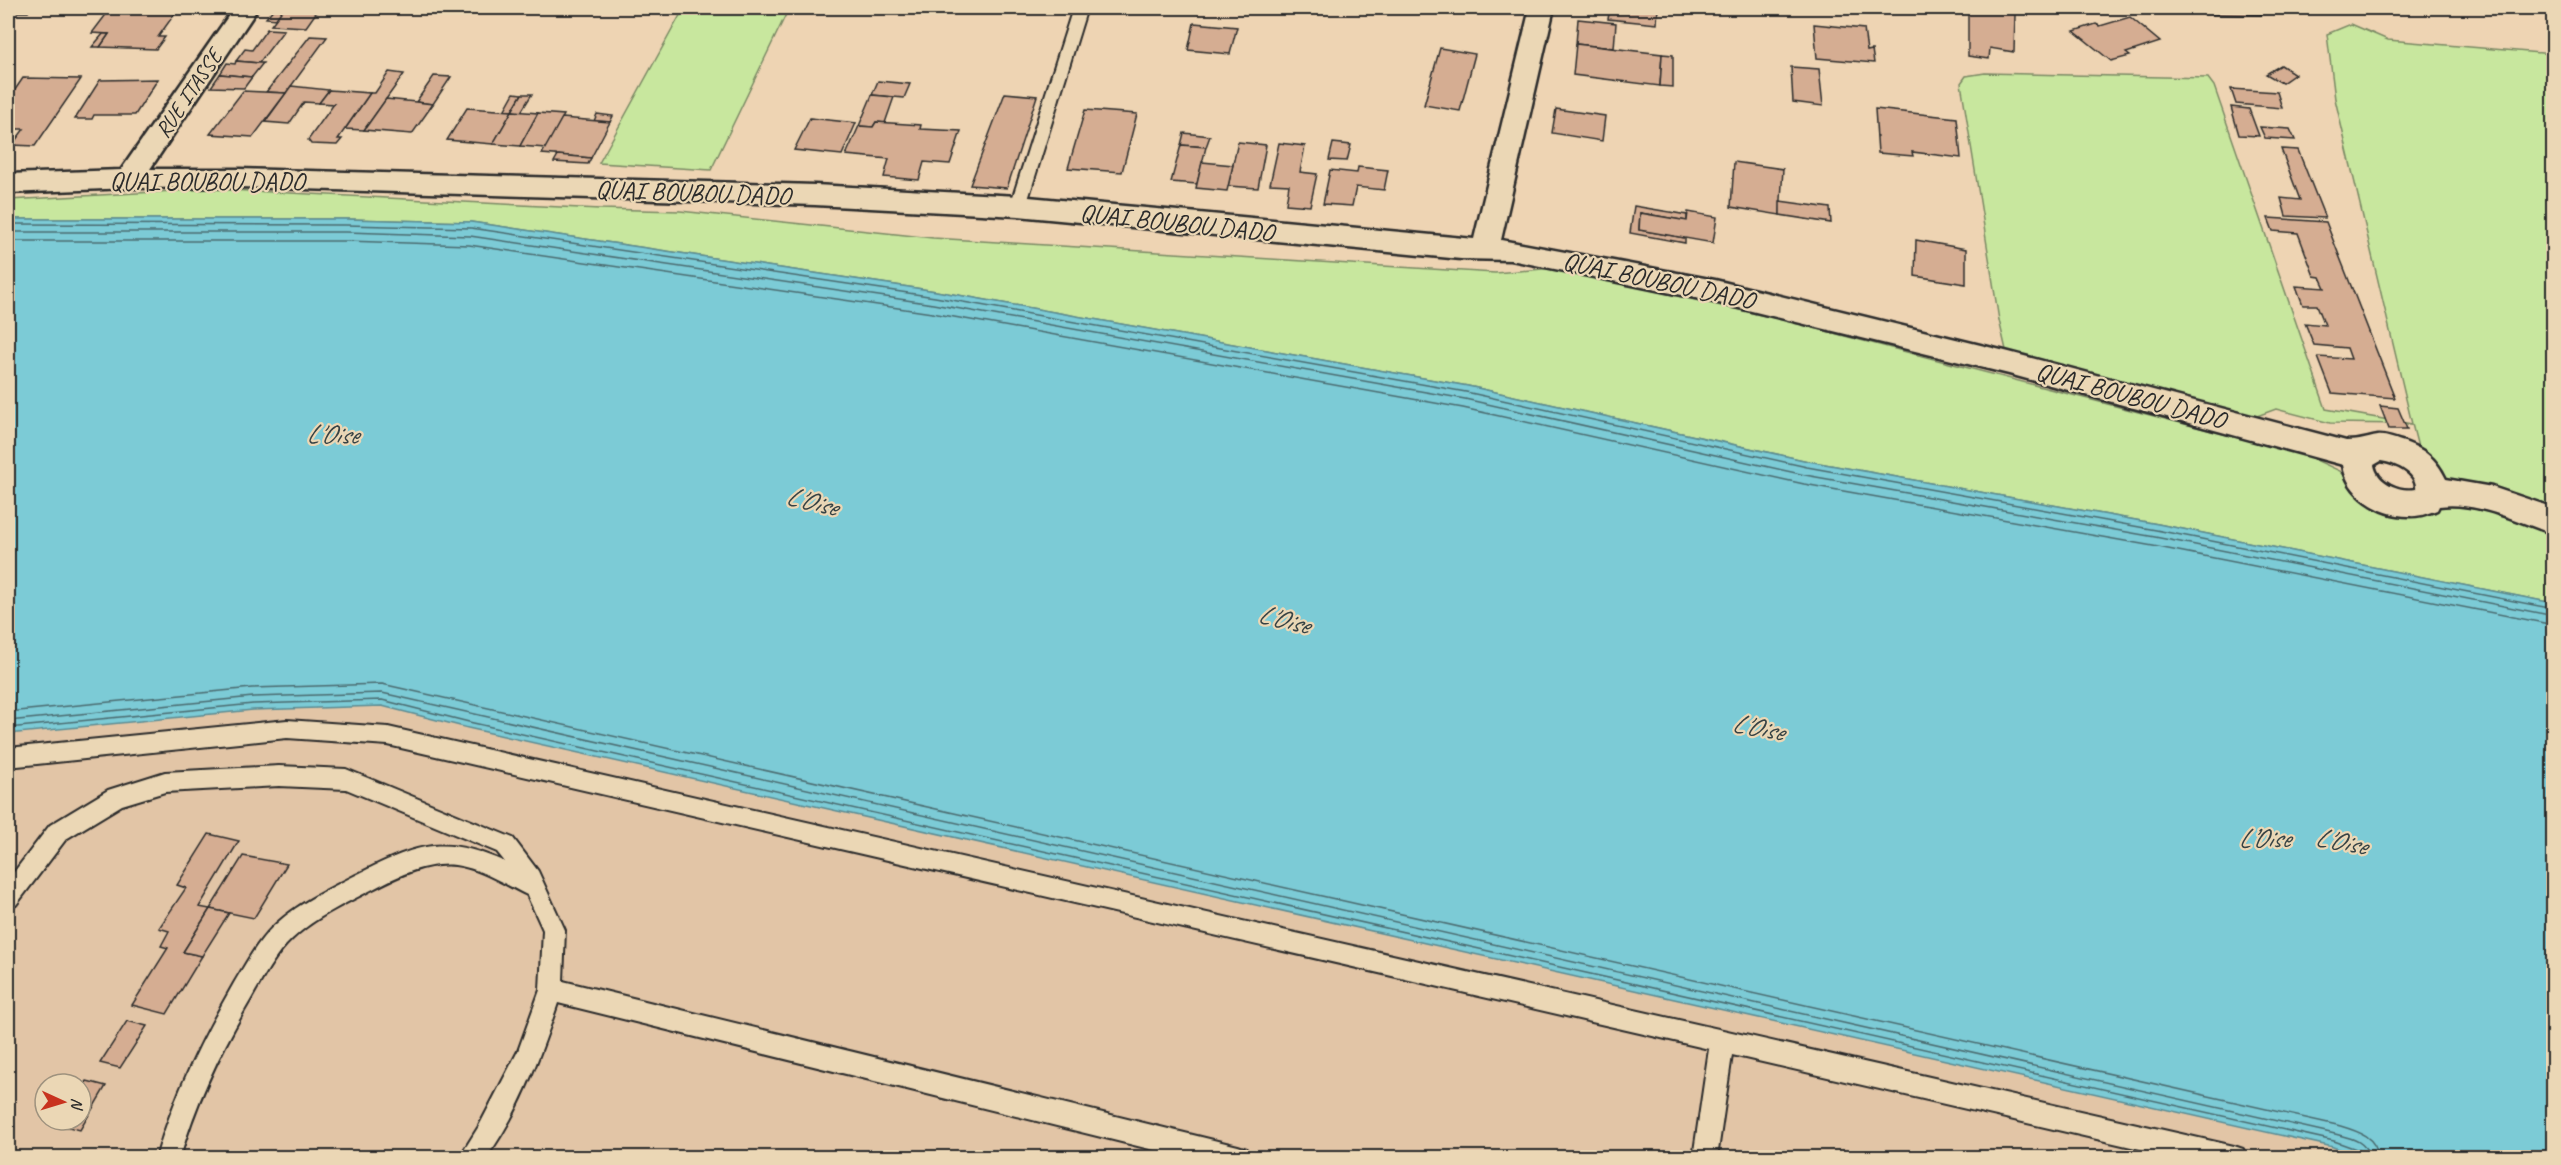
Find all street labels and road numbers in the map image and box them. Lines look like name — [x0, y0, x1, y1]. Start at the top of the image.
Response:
street label: RUE ITASSE — [149, 42, 230, 143]
street label: QUAI BOUBOU DADO — [110, 165, 308, 198]
street label: QUAI BOUBOU DADO — [595, 173, 794, 212]
street label: QUAI BOUBOU DADO — [1078, 196, 1279, 249]
street label: QUAI BOUBOU DADO — [1560, 244, 1761, 318]
street label: QUAI BOUBOU DADO — [2032, 354, 2232, 437]

